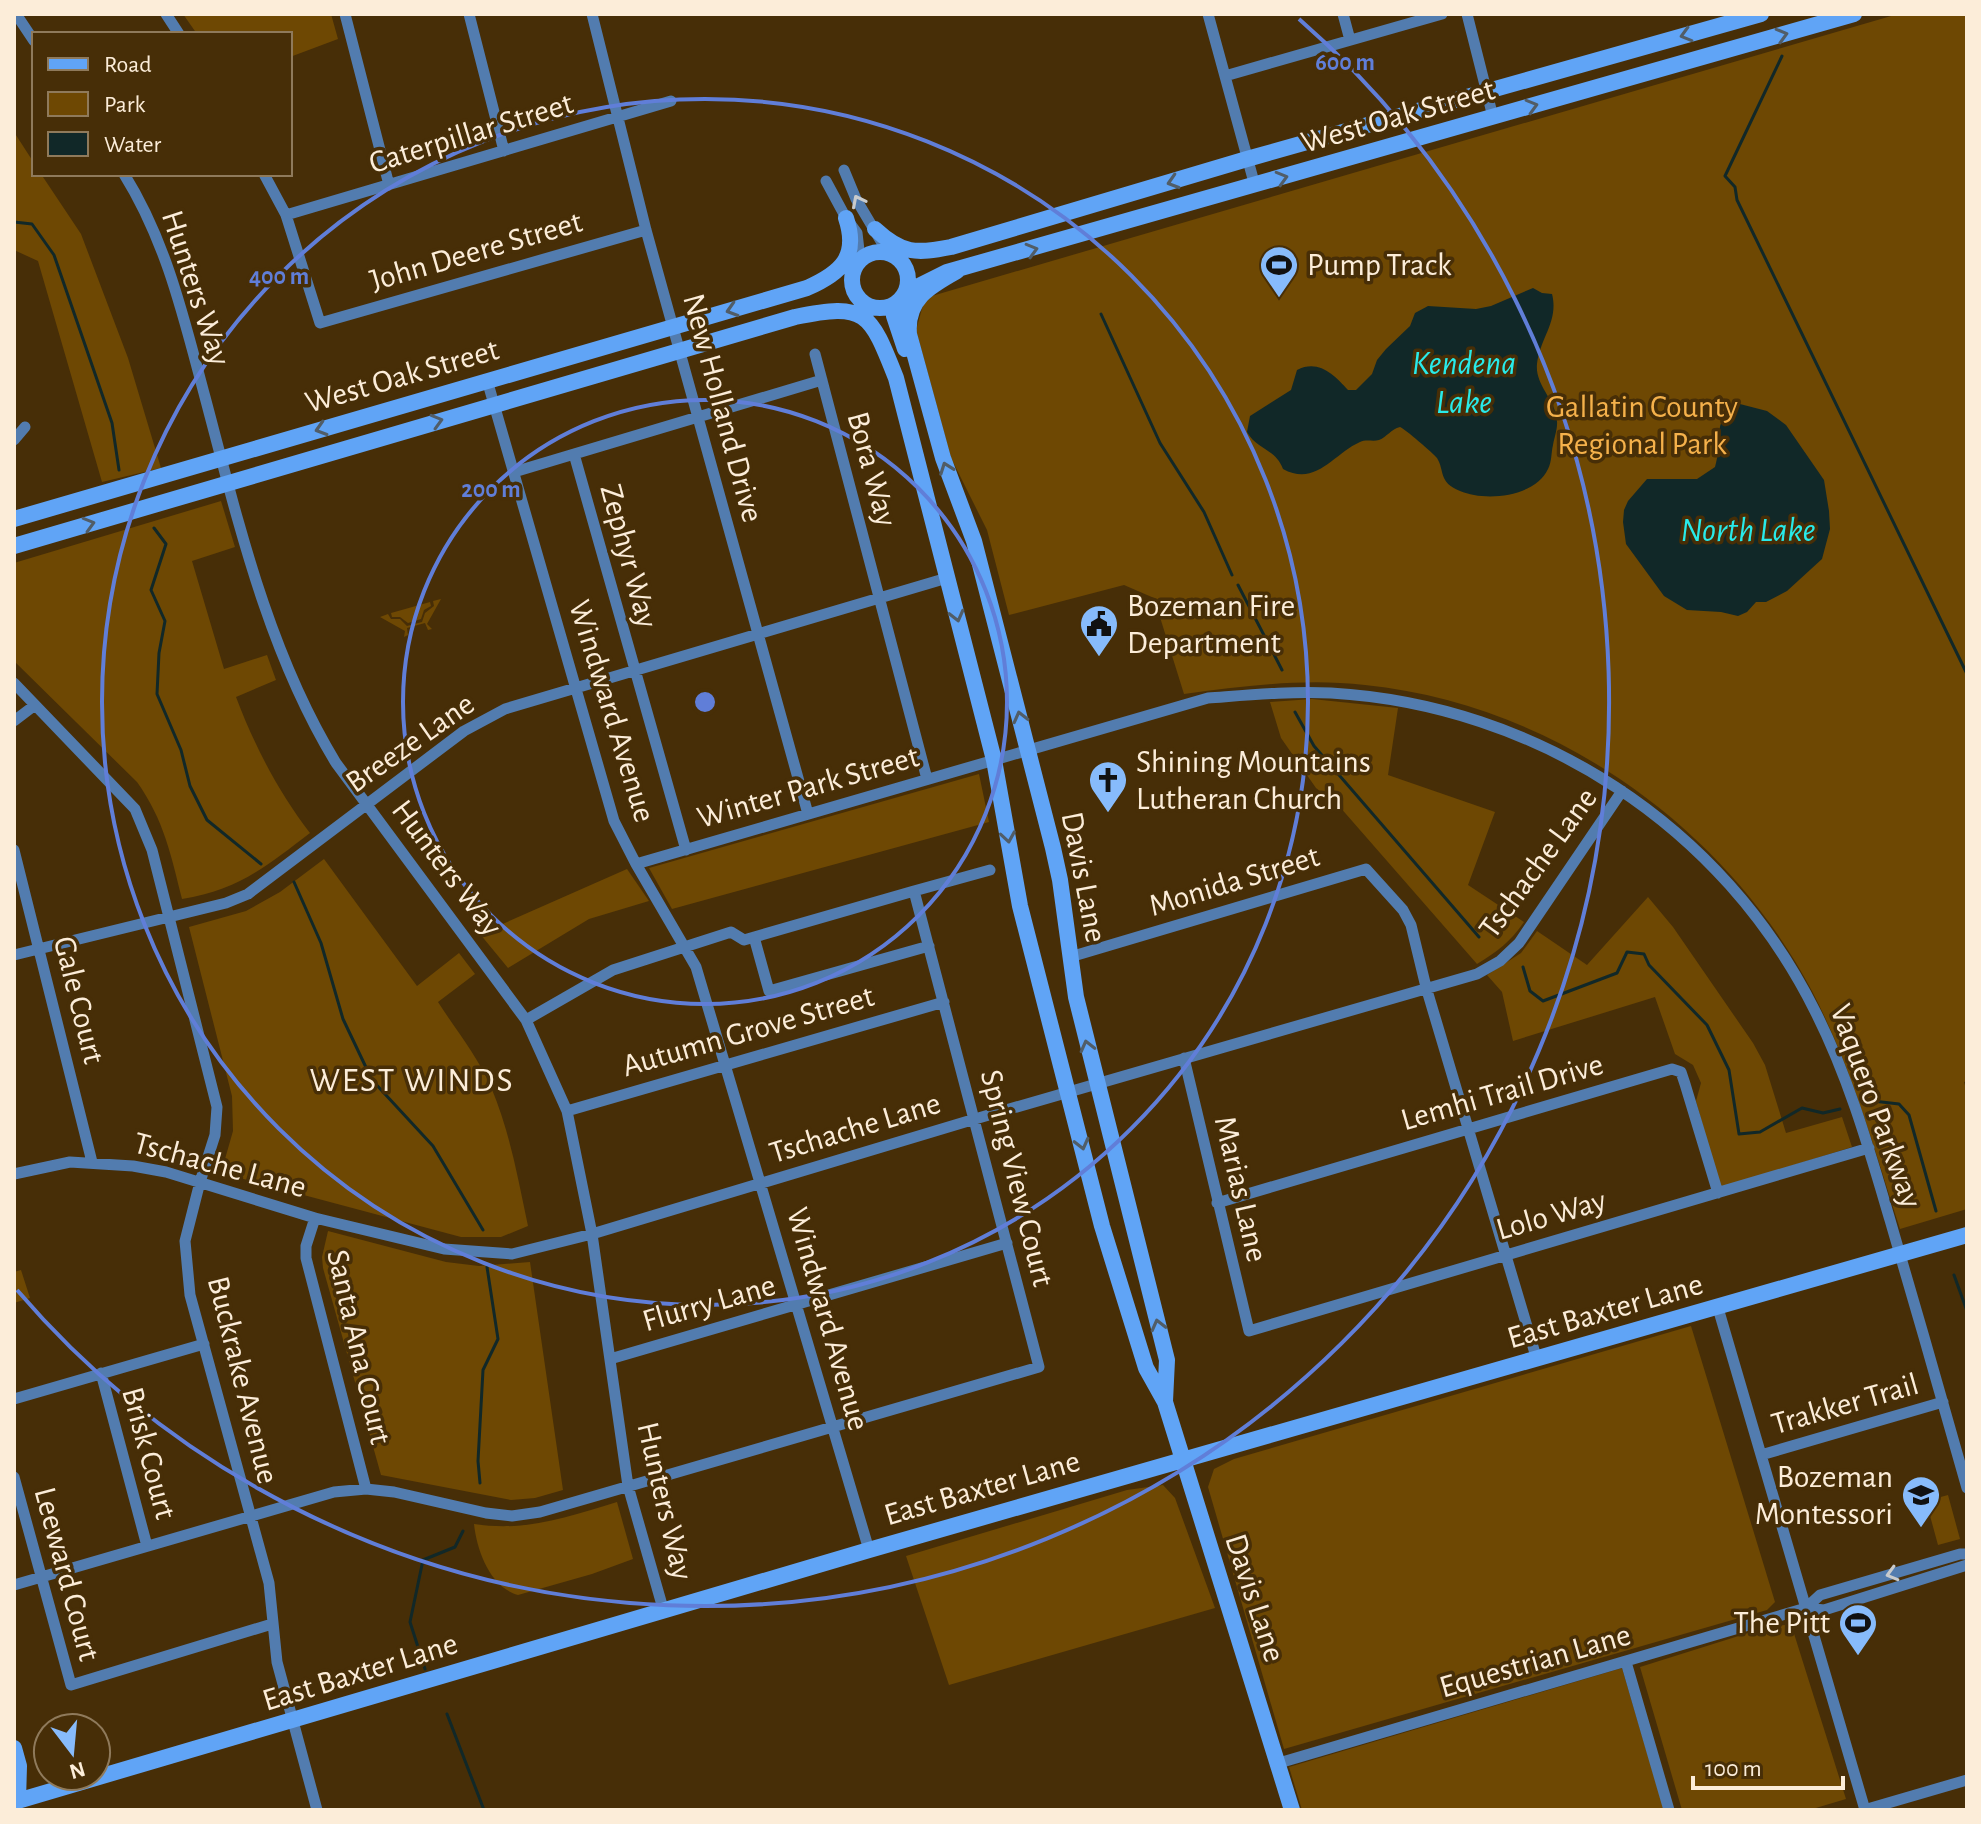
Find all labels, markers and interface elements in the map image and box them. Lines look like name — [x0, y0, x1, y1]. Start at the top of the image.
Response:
one-way arrow — [1680, 26, 1694, 43]
one-way arrow — [1774, 28, 1788, 44]
legend — [32, 32, 292, 176]
text: 600 m — [1315, 51, 1375, 75]
text: Road — [104, 53, 152, 77]
street label: West Oak Street — [1298, 73, 1498, 159]
street label: Caterpillar Street — [365, 87, 577, 179]
text: Park — [104, 93, 145, 117]
one-way arrow — [1524, 99, 1538, 116]
text: Water — [104, 133, 162, 157]
one-way arrow — [1274, 171, 1288, 187]
one-way arrow — [1166, 173, 1180, 189]
one-way arrow — [852, 194, 867, 209]
street label: John Deere Street — [366, 205, 586, 297]
street label: Hunters Way — [156, 207, 236, 370]
one-way arrow — [1025, 243, 1039, 259]
sports icon: Pump Track — [1258, 244, 1300, 299]
place label: Pump Track — [1307, 249, 1452, 281]
text: 400 m — [249, 265, 309, 289]
street label: New Holland Drive — [677, 290, 769, 526]
one-way arrow — [726, 301, 740, 317]
street label: West Oak Street — [302, 333, 502, 419]
water label: Kendena Lake — [1412, 347, 1516, 420]
park label: Gallatin County Regional Park — [1546, 391, 1738, 460]
street label: Bora Way — [841, 408, 903, 530]
one-way arrow — [430, 414, 444, 430]
one-way arrow — [314, 420, 328, 436]
one-way arrow — [939, 461, 956, 475]
text: 200 m — [461, 478, 521, 502]
street label: Zephyr Way — [594, 481, 664, 632]
water label: North Lake — [1680, 514, 1816, 548]
one-way arrow — [81, 517, 95, 533]
place label: Bozeman Fire Department — [1127, 590, 1295, 659]
street label: Windward Avenue — [563, 596, 661, 826]
public building icon: Bozeman Fire Department — [1078, 603, 1120, 658]
one-way arrow — [947, 609, 964, 623]
street label: Breeze Lane — [340, 687, 480, 799]
centre of rings — [691, 688, 719, 716]
one-way arrow — [1012, 710, 1029, 724]
street label: Winter Park Street — [694, 740, 922, 834]
place label: Shining Mountains Lutheran Church — [1136, 746, 1371, 815]
church icon: Shining Mountains Lutheran Church — [1087, 759, 1129, 814]
street label: Tschache Lane — [1473, 782, 1603, 944]
street label: Hunters Way — [386, 794, 508, 942]
street label: Davis Lane — [1056, 809, 1112, 945]
one-way arrow — [999, 830, 1016, 844]
street label: Monida Street — [1145, 840, 1323, 922]
street label: Gale Court — [48, 933, 110, 1067]
street label: Autumn Grove Street — [619, 980, 877, 1082]
street label: Vaquero Parkway — [1824, 1000, 1928, 1212]
one-way arrow — [1080, 1040, 1097, 1053]
street label: Lemhi Trail Drive — [1397, 1048, 1607, 1136]
district label: WEST WINDS — [309, 1064, 515, 1098]
street label: Spring View Court — [975, 1066, 1059, 1290]
street label: Tschache Lane — [766, 1087, 944, 1169]
street label: Marias Lane — [1209, 1113, 1273, 1265]
street label: Tschache Lane — [130, 1127, 310, 1203]
one-way arrow — [1072, 1136, 1089, 1150]
street label: Lolo Way — [1493, 1184, 1610, 1246]
street label: Windward Avenue — [781, 1204, 875, 1434]
street label: Santa Ana Court — [321, 1247, 397, 1447]
street label: East Baxter Lane — [1504, 1268, 1706, 1354]
street label: Flurry Lane — [639, 1269, 779, 1337]
street label: Buckrake Avenue — [202, 1273, 284, 1487]
one-way arrow — [1150, 1319, 1167, 1333]
street label: Trakker Trail — [1768, 1368, 1922, 1440]
street label: Brisk Court — [116, 1384, 182, 1522]
street label: Hunters Way — [631, 1419, 699, 1583]
street label: East Baxter Lane — [881, 1445, 1083, 1531]
place label: Bozeman Montessori — [1755, 1461, 1893, 1530]
school or university icon: Bozeman Montessori — [1900, 1474, 1942, 1529]
street label: Leeward Court — [28, 1484, 106, 1664]
street label: Davis Lane — [1219, 1530, 1291, 1666]
one-way arrow — [1885, 1565, 1899, 1581]
sports icon: The Pitt — [1837, 1602, 1879, 1657]
place label: The Pitt — [1733, 1607, 1830, 1639]
street label: Equestrian Lane — [1436, 1618, 1634, 1704]
street label: East Baxter Lane — [259, 1627, 461, 1717]
north arrow — [32, 1712, 112, 1792]
scale bar — [1693, 1740, 1843, 1790]
text: 100 m — [1705, 1757, 1762, 1781]
text: N — [67, 1758, 88, 1783]

